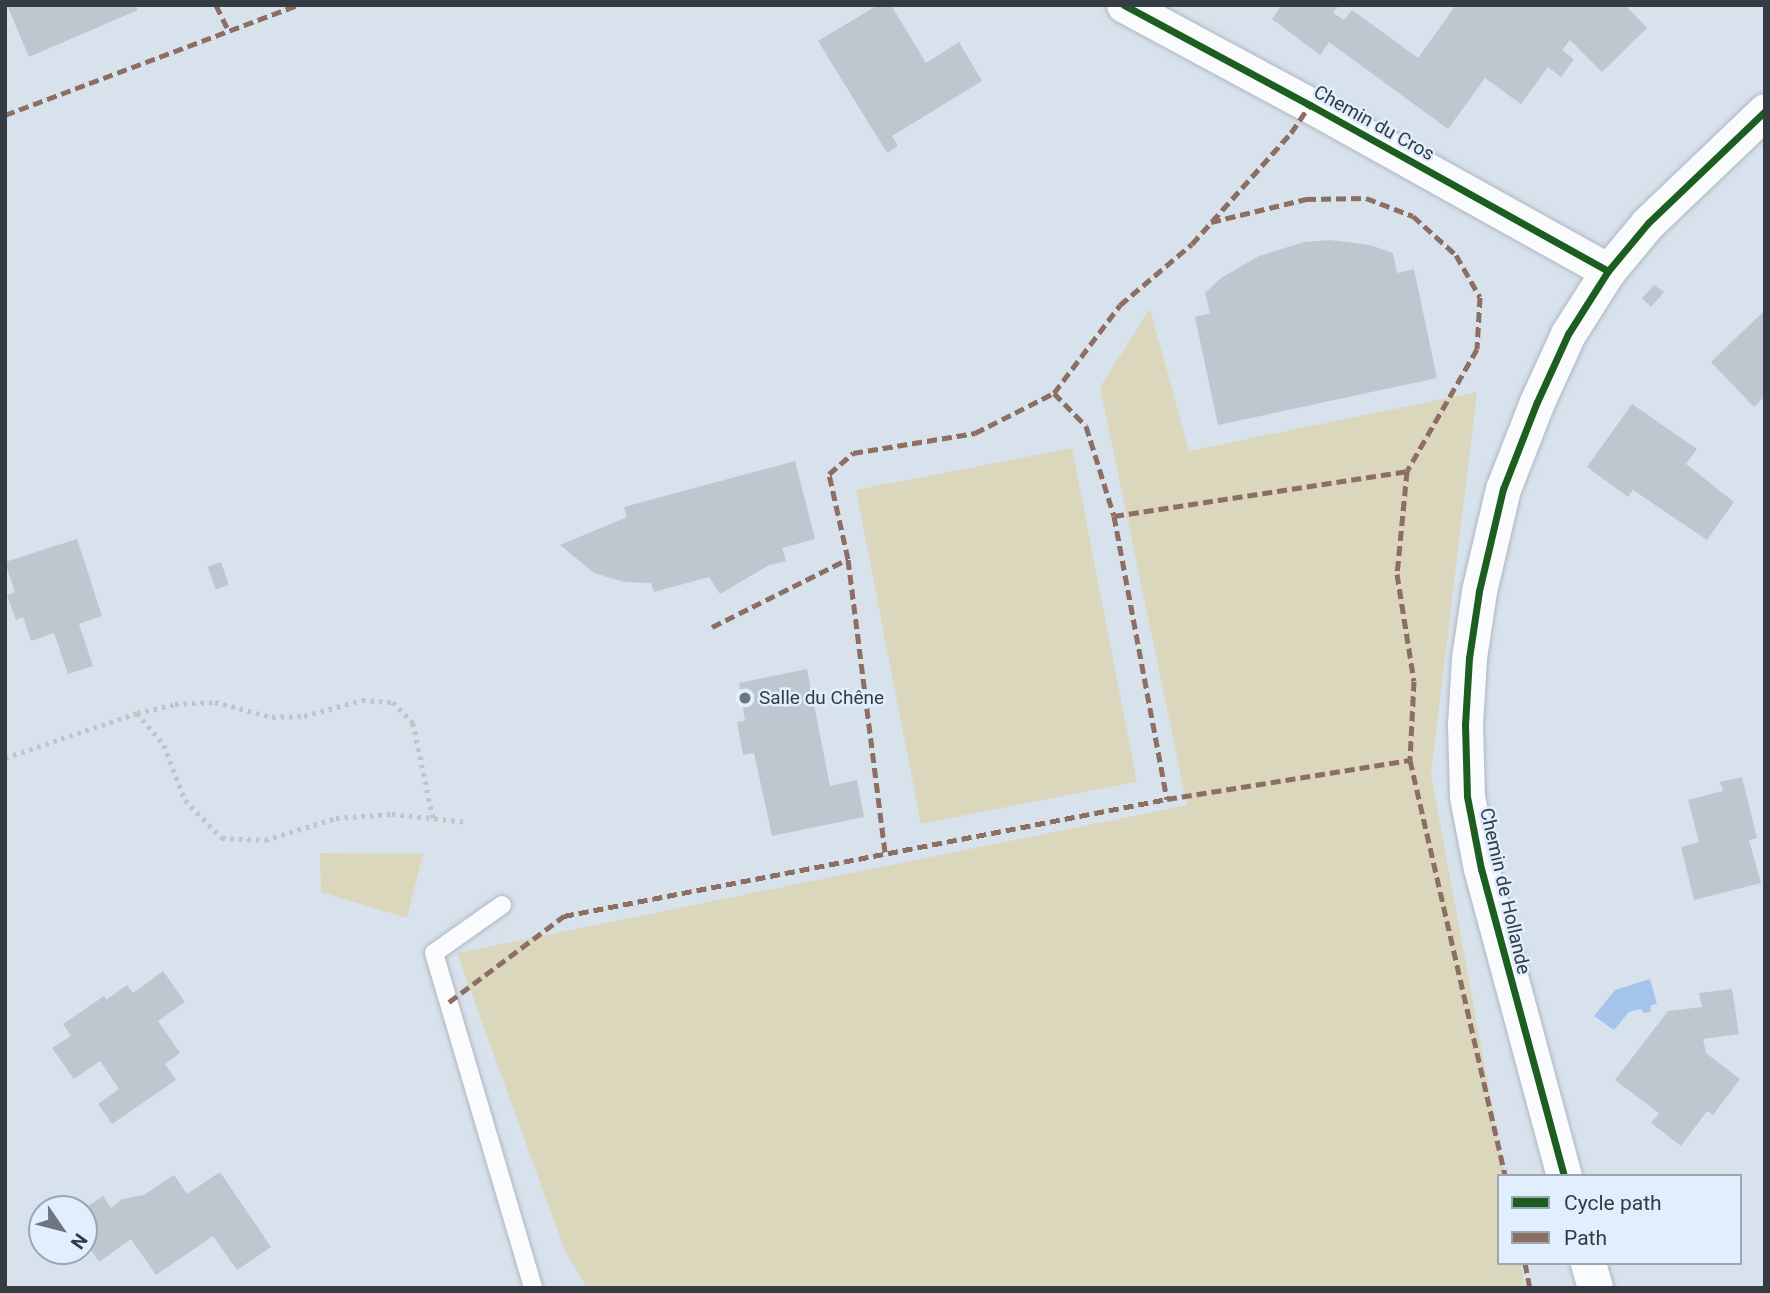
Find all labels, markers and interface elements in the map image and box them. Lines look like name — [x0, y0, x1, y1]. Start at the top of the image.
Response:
street label: Chemin du Cros — [1310, 80, 1438, 166]
place label: Salle du Chêne — [759, 687, 884, 709]
marker: Salle du Chêne — [737, 690, 753, 706]
street label: Chemin de Hollande — [1475, 806, 1535, 976]
legend — [1497, 1174, 1742, 1265]
text: Cycle path — [1564, 1191, 1662, 1215]
north arrow — [28, 1195, 98, 1265]
text: Path — [1564, 1226, 1607, 1250]
text: N — [66, 1229, 92, 1253]

